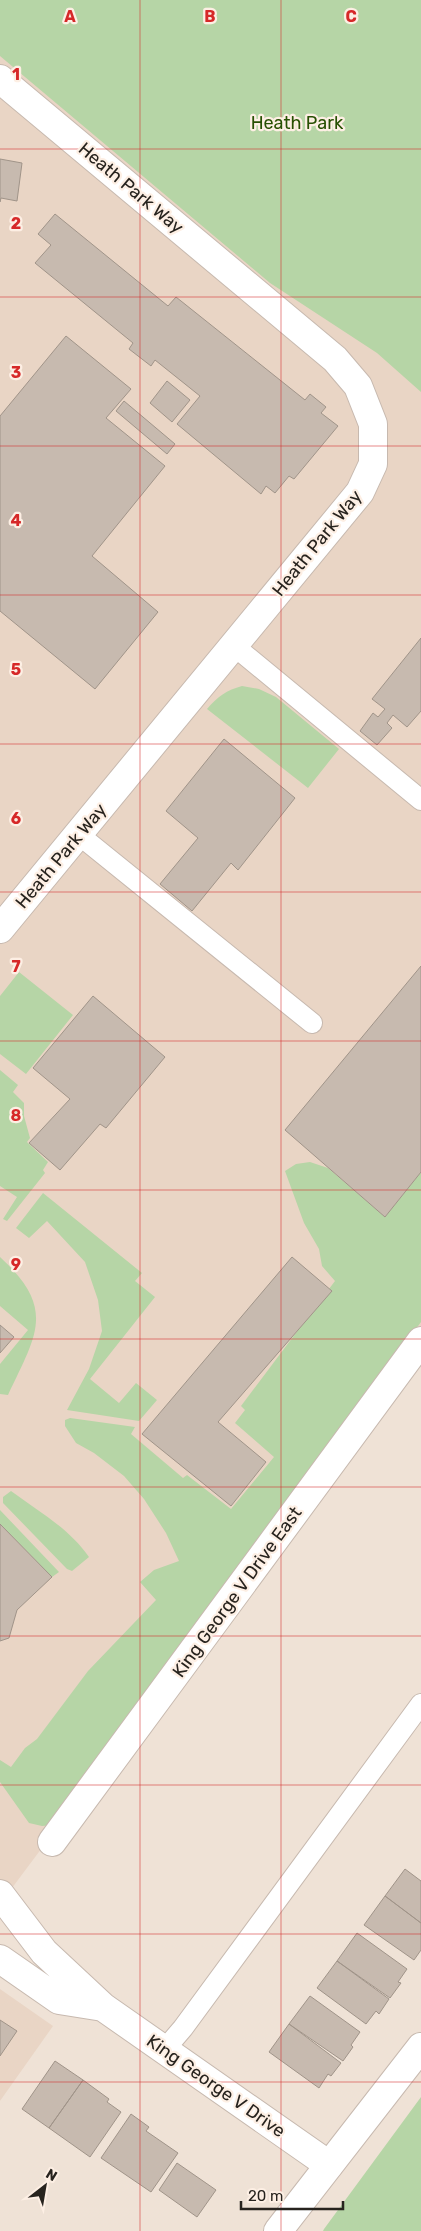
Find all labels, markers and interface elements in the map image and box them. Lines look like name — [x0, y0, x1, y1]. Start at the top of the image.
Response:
text: A — [64, 7, 76, 26]
text: B — [204, 7, 216, 26]
text: C — [345, 7, 357, 26]
text: 1 — [12, 65, 20, 84]
park label: Heath Park — [251, 112, 344, 134]
street label: Heath Park Way — [74, 138, 188, 238]
text: 2 — [11, 214, 21, 233]
text: 3 — [11, 363, 21, 382]
street label: Heath Park Way — [267, 485, 367, 601]
text: 4 — [11, 511, 22, 530]
text: 5 — [11, 660, 21, 679]
street label: Heath Park Way — [11, 799, 111, 913]
text: 6 — [11, 809, 21, 828]
text: 7 — [11, 957, 21, 976]
text: 8 — [11, 1106, 22, 1125]
text: 9 — [11, 1255, 21, 1274]
street label: King George V Drive East — [168, 1502, 306, 1682]
street label: King George V Drive — [142, 2030, 290, 2142]
north arrow — [20, 2161, 70, 2211]
text: N — [43, 2165, 60, 2185]
scale bar — [241, 2178, 344, 2210]
text: 20 m — [248, 2187, 283, 2205]

